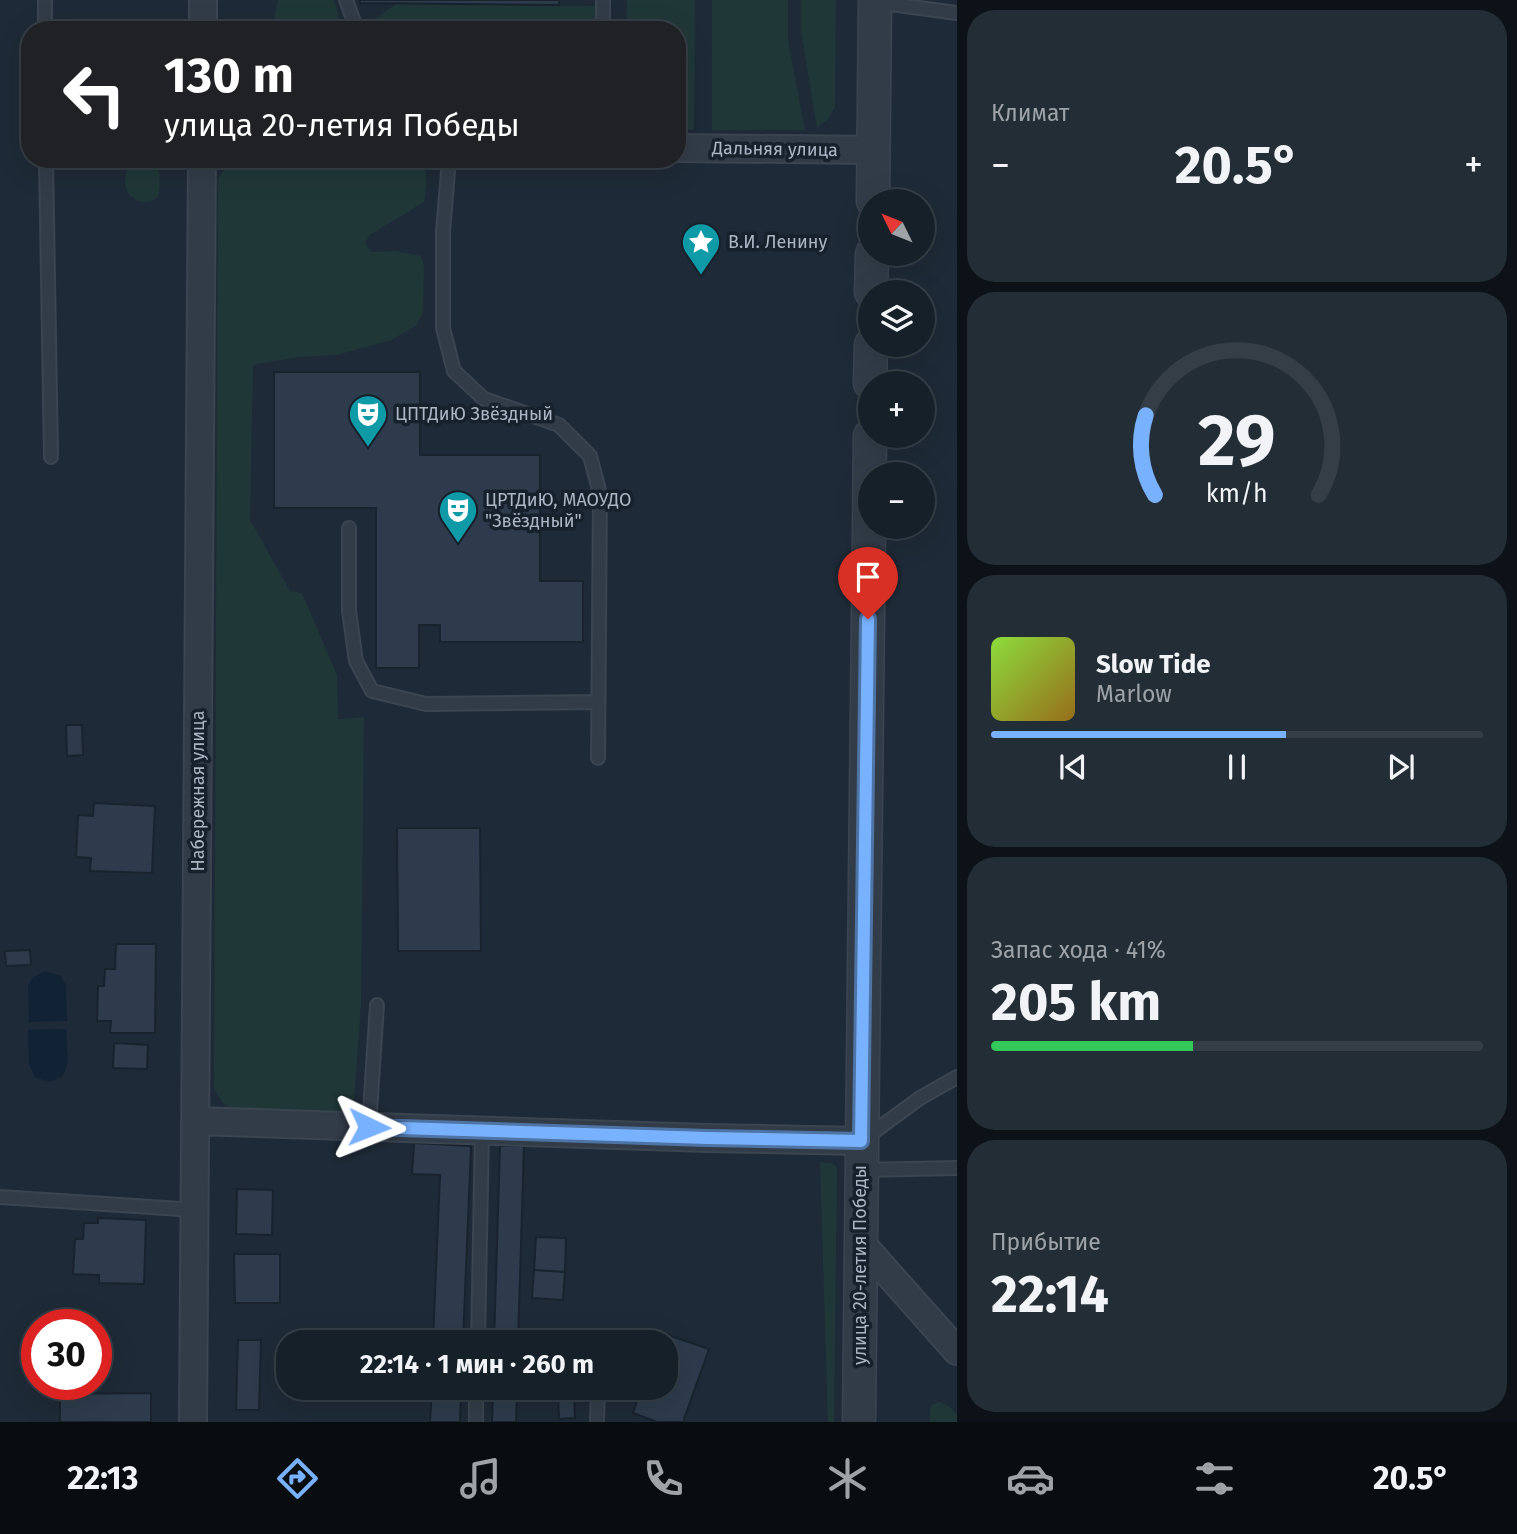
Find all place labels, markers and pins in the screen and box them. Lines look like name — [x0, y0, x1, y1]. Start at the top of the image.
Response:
place icon: В.И. Ленину — [680, 221, 722, 276]
place label: В.И. Ленину — [728, 231, 827, 253]
theatre icon: ЦПТДиЮ Звёздный — [347, 393, 389, 448]
place label: ЦПТДиЮ Звёздный — [395, 403, 553, 425]
theatre icon: ЦРТДиЮ, МАОУДО "Звёздный" — [437, 489, 479, 544]
place label: ЦРТДиЮ, МАОУДО "Звёздный" — [485, 489, 632, 532]
pin — [838, 547, 898, 619]

